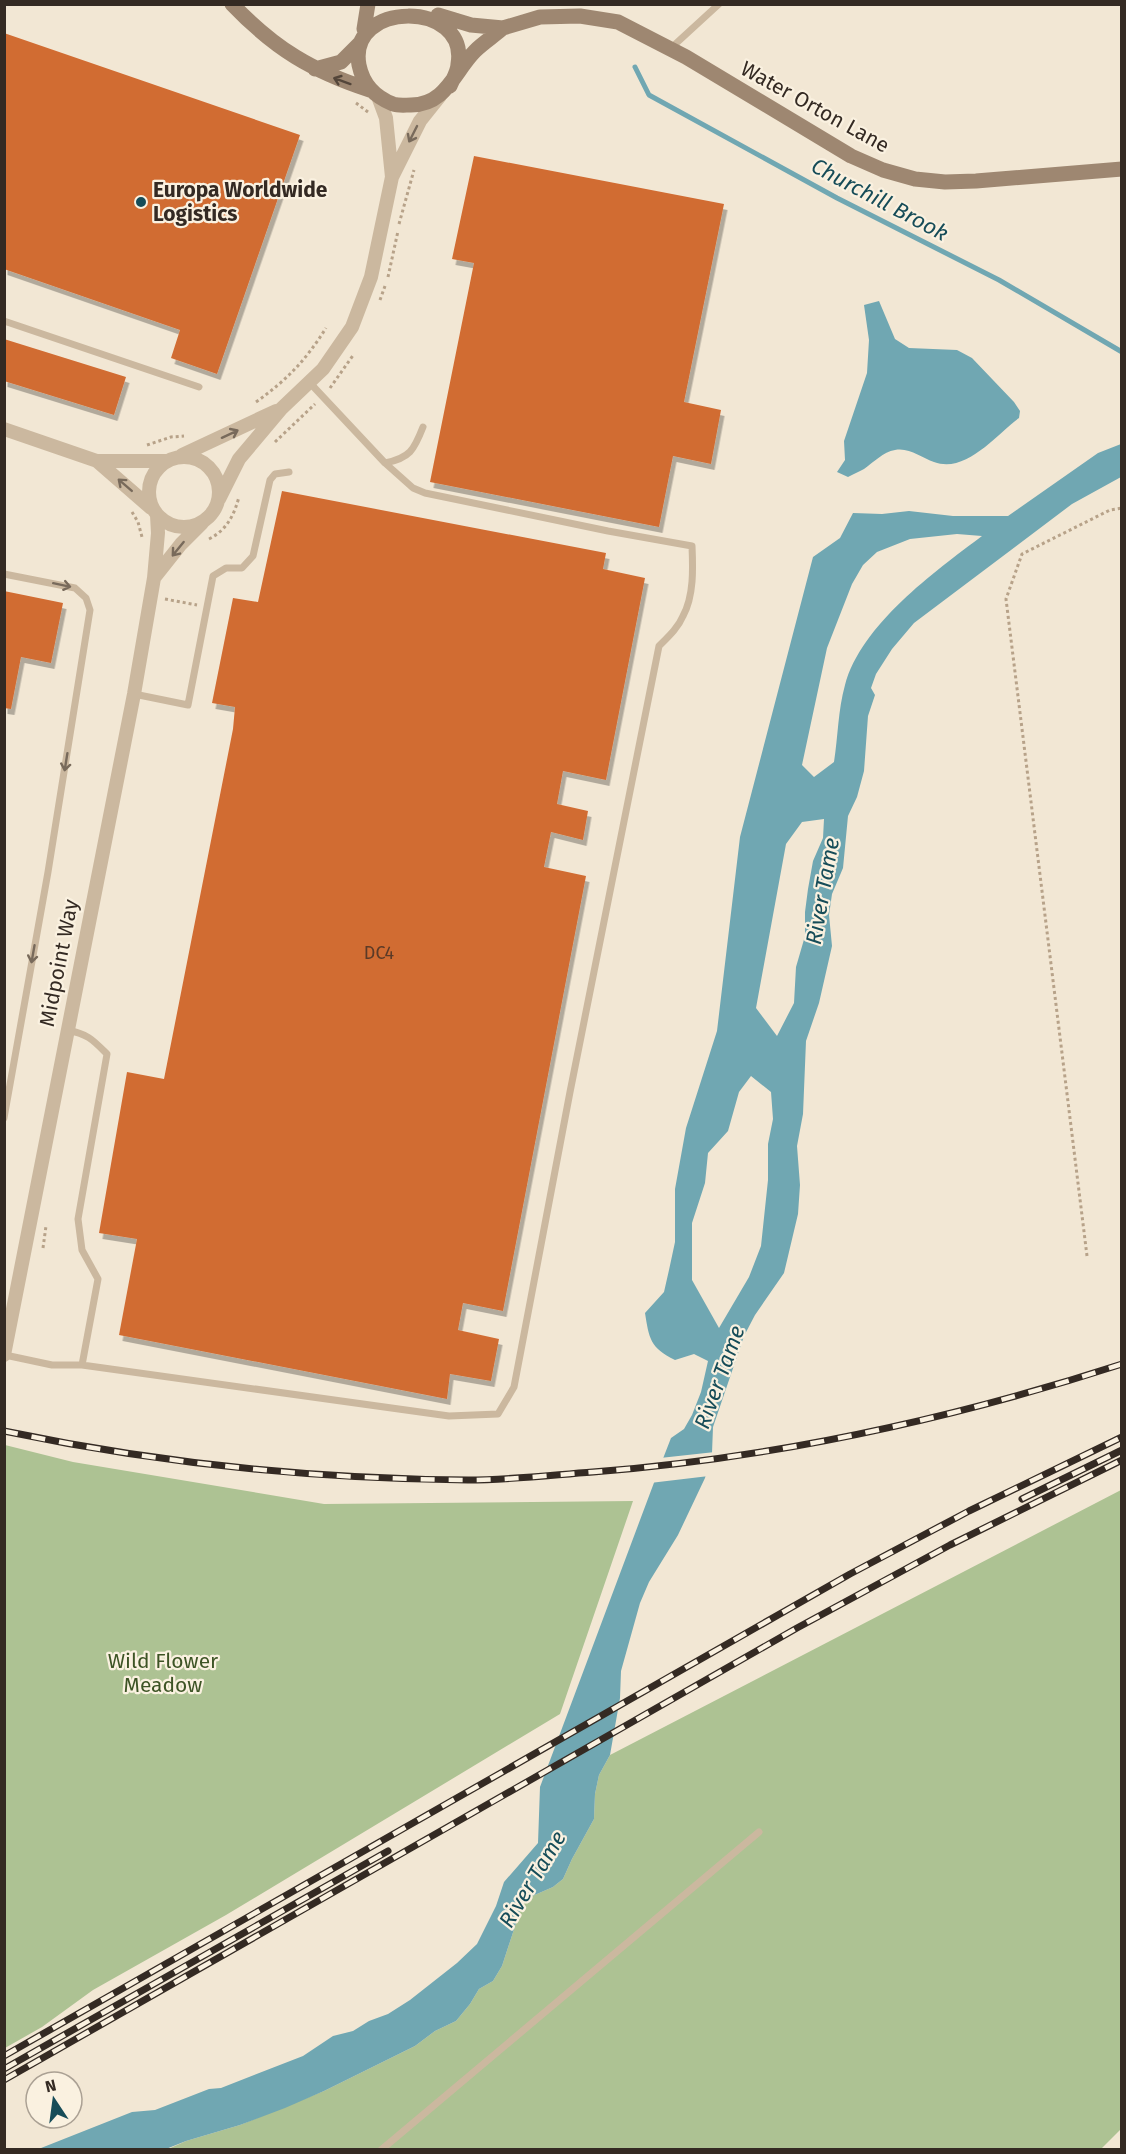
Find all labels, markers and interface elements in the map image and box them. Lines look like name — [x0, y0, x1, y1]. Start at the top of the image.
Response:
street label: Water Orton Lane — [736, 55, 894, 159]
one-way arrow — [333, 75, 352, 86]
one-way arrow — [407, 125, 418, 143]
water label: Churchill Brook — [807, 152, 953, 247]
place label: Europa Worldwide Logistics — [153, 177, 328, 227]
marker: Europa Worldwide Logistics — [134, 195, 148, 209]
one-way arrow — [221, 427, 239, 439]
one-way arrow — [117, 478, 133, 491]
one-way arrow — [171, 541, 184, 557]
one-way arrow — [52, 580, 71, 592]
one-way arrow — [60, 752, 71, 771]
water label: River Tame — [800, 836, 845, 947]
street label: Midpoint Way — [34, 897, 84, 1029]
house number: DC4 — [364, 942, 395, 964]
one-way arrow — [28, 944, 39, 964]
water label: River Tame — [688, 1322, 751, 1433]
park label: Wild Flower Meadow — [108, 1648, 218, 1698]
water label: River Tame — [493, 1826, 572, 1932]
north arrow — [24, 2070, 84, 2130]
text: N — [43, 2075, 58, 2096]

